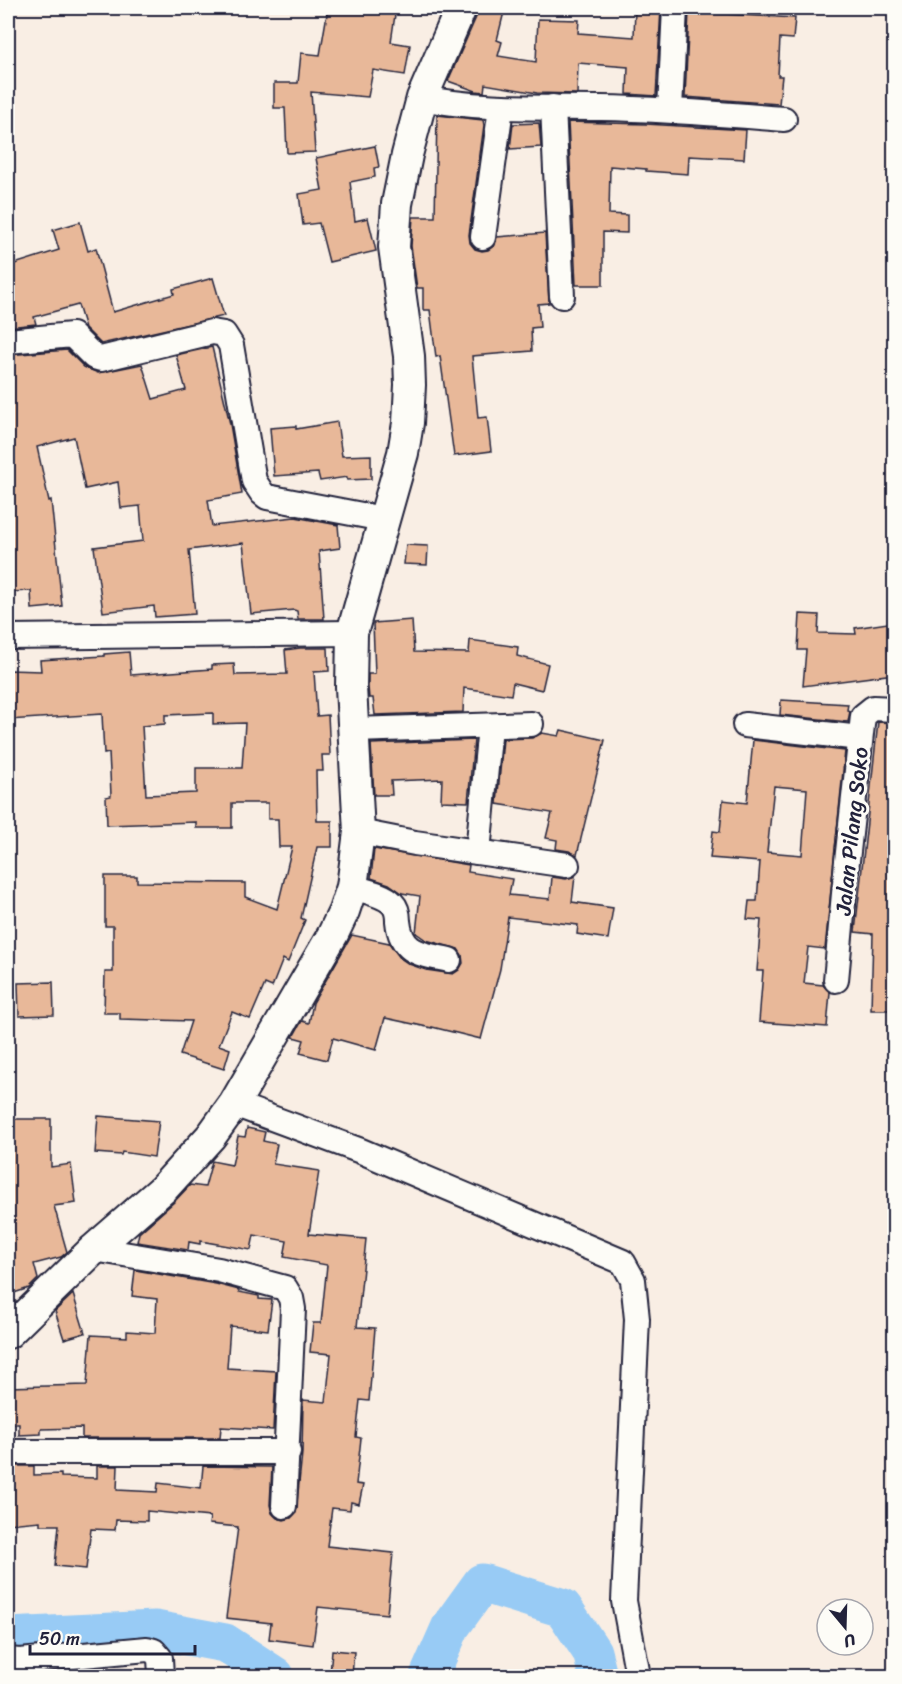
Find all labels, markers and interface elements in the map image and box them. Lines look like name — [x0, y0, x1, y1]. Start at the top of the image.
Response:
street label: Jalan Pilang Soko — [823, 745, 880, 918]
north arrow — [815, 1597, 875, 1657]
scale bar — [30, 1618, 195, 1656]
text: 50 m — [39, 1623, 80, 1655]
text: U — [839, 1625, 859, 1657]

